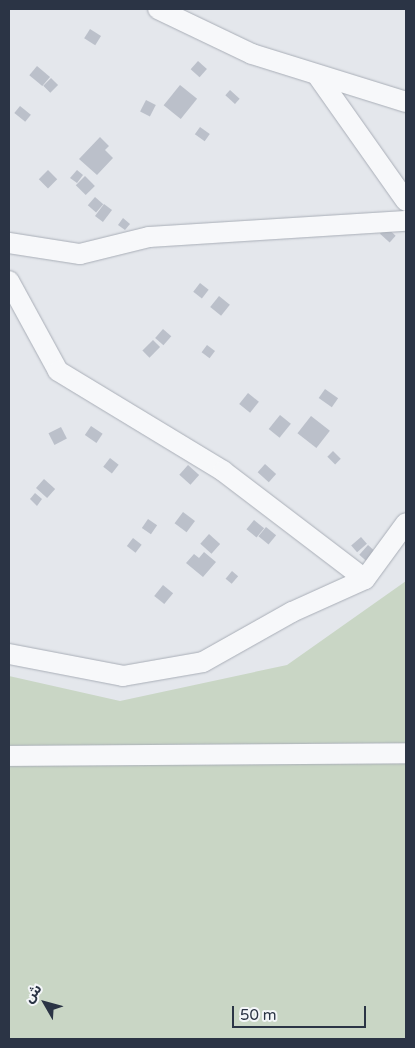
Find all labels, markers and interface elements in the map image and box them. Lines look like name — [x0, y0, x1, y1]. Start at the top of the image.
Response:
north arrow — [20, 978, 70, 1028]
text: ش — [20, 981, 45, 1006]
scale bar — [235, 996, 369, 1028]
text: 50 m — [240, 1006, 277, 1024]

